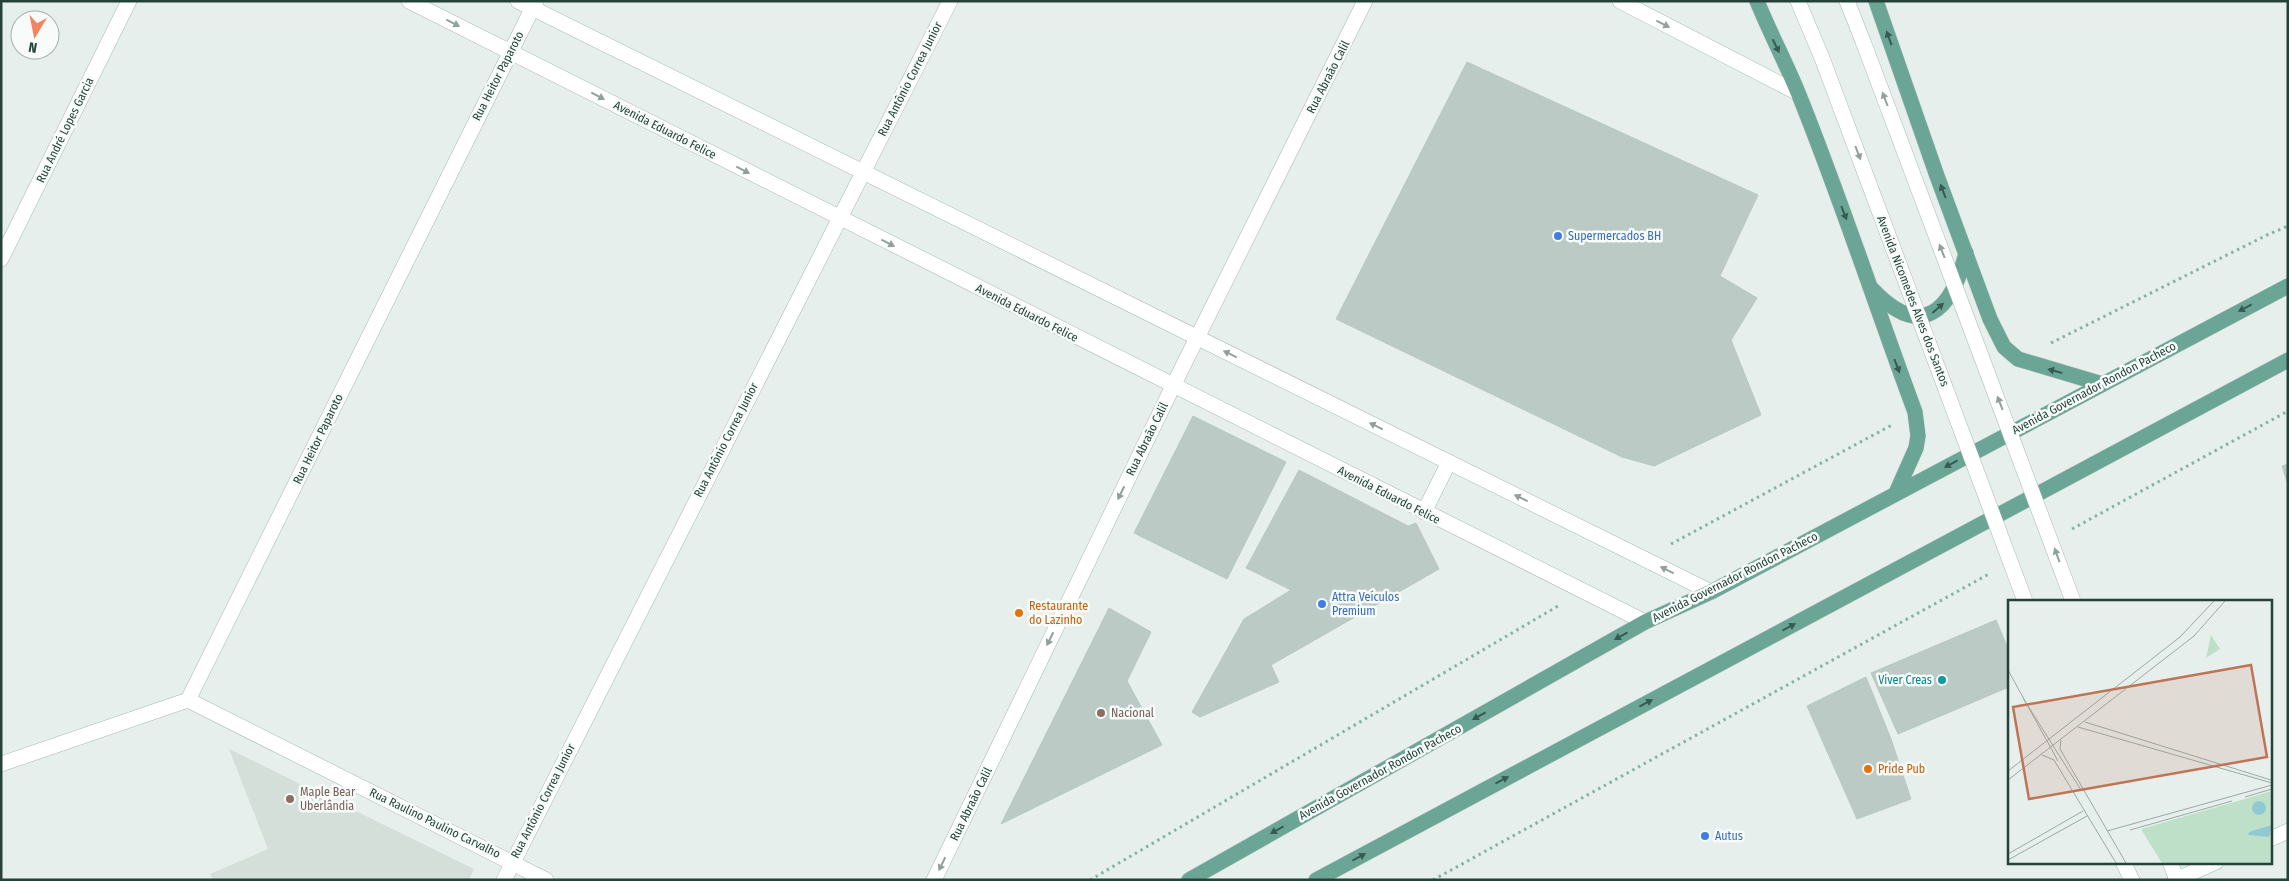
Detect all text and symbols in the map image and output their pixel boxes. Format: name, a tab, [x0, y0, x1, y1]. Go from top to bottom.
north arrow	[10, 10, 60, 60]
one-way arrow	[446, 19, 460, 27]
street label: Rua Antônio Correa Junior	[875, 19, 945, 139]
one-way arrow	[1656, 20, 1670, 28]
street label: Rua Heitor Paparoto	[469, 29, 527, 123]
one-way arrow	[1885, 30, 1892, 45]
text: N	[27, 38, 38, 56]
street label: Rua Abraão Calil	[1304, 38, 1352, 116]
one-way arrow	[1772, 39, 1780, 53]
street label: Rua André Lopes Garcia	[33, 75, 97, 185]
one-way arrow	[1881, 91, 1889, 106]
one-way arrow	[591, 92, 605, 100]
street label: Avenida Eduardo Felice	[611, 98, 719, 162]
one-way arrow	[1854, 146, 1862, 161]
one-way arrow	[736, 166, 750, 174]
one-way arrow	[1939, 183, 1947, 198]
one-way arrow	[1840, 206, 1848, 221]
street label: Avenida Nicomedes Alves dos Santos	[1874, 214, 1952, 388]
place label: Supermercados BH	[1568, 229, 1661, 243]
marker: Supermercados BH	[1552, 230, 1564, 242]
one-way arrow	[881, 239, 895, 247]
one-way arrow	[1938, 243, 1946, 258]
street label: Avenida Eduardo Felice	[973, 281, 1081, 345]
one-way arrow	[1932, 303, 1945, 314]
one-way arrow	[2237, 304, 2252, 312]
street label: Avenida Governador Rondon Pacheco	[2010, 339, 2178, 437]
one-way arrow	[1223, 349, 1237, 357]
one-way arrow	[1894, 359, 1902, 373]
one-way arrow	[2048, 366, 2063, 374]
street label: Rua Antônio Correa Junior	[691, 380, 761, 500]
street label: Rua Heitor Paparoto	[290, 392, 346, 486]
one-way arrow	[1995, 396, 2003, 410]
street label: Rua Abraão Calil	[1123, 400, 1171, 478]
one-way arrow	[1368, 422, 1383, 430]
one-way arrow	[1944, 460, 1958, 468]
street label: Avenida Eduardo Felice	[1335, 463, 1443, 527]
one-way arrow	[1117, 486, 1125, 500]
one-way arrow	[1514, 494, 1528, 502]
street label: Avenida Governador Rondon Pacheco	[1650, 529, 1820, 625]
one-way arrow	[2053, 547, 2061, 562]
one-way arrow	[1660, 566, 1674, 574]
place label: Attra Veículos Premium	[1332, 590, 1399, 618]
marker: Attra Veículos Premium	[1316, 598, 1328, 610]
place label: Restaurante do Lazinho	[1029, 599, 1088, 627]
inset map	[2008, 600, 2272, 864]
marker: Restaurante do Lazinho	[1013, 607, 1025, 619]
one-way arrow	[1782, 623, 1796, 631]
one-way arrow	[1046, 632, 1054, 646]
one-way arrow	[1613, 632, 1628, 640]
place label: Viver Creas	[1878, 673, 1932, 687]
marker: Viver Creas	[1936, 674, 1948, 686]
one-way arrow	[1639, 699, 1652, 708]
place label: Nacional	[1111, 706, 1154, 720]
marker: Nacional	[1095, 707, 1107, 719]
one-way arrow	[1472, 712, 1486, 720]
street label: Avenida Governador Rondon Pacheco	[1296, 721, 1464, 823]
street label: Rua Antônio Correa Junior	[508, 741, 578, 861]
place label: Pride Pub	[1878, 762, 1925, 776]
marker: Pride Pub	[1862, 763, 1874, 775]
street label: Rua Abraão Calil	[947, 765, 995, 843]
one-way arrow	[1495, 776, 1510, 784]
place label: Maple Bear Uberlândia	[300, 785, 356, 813]
street label: Rua Raulino Paulino Carvalho	[367, 785, 503, 861]
marker: Maple Bear Uberlândia	[284, 793, 296, 805]
one-way arrow	[1270, 826, 1283, 835]
place label: Autus	[1715, 829, 1743, 843]
marker: Autus	[1699, 830, 1711, 842]
one-way arrow	[1352, 853, 1366, 861]
one-way arrow	[937, 857, 945, 871]

